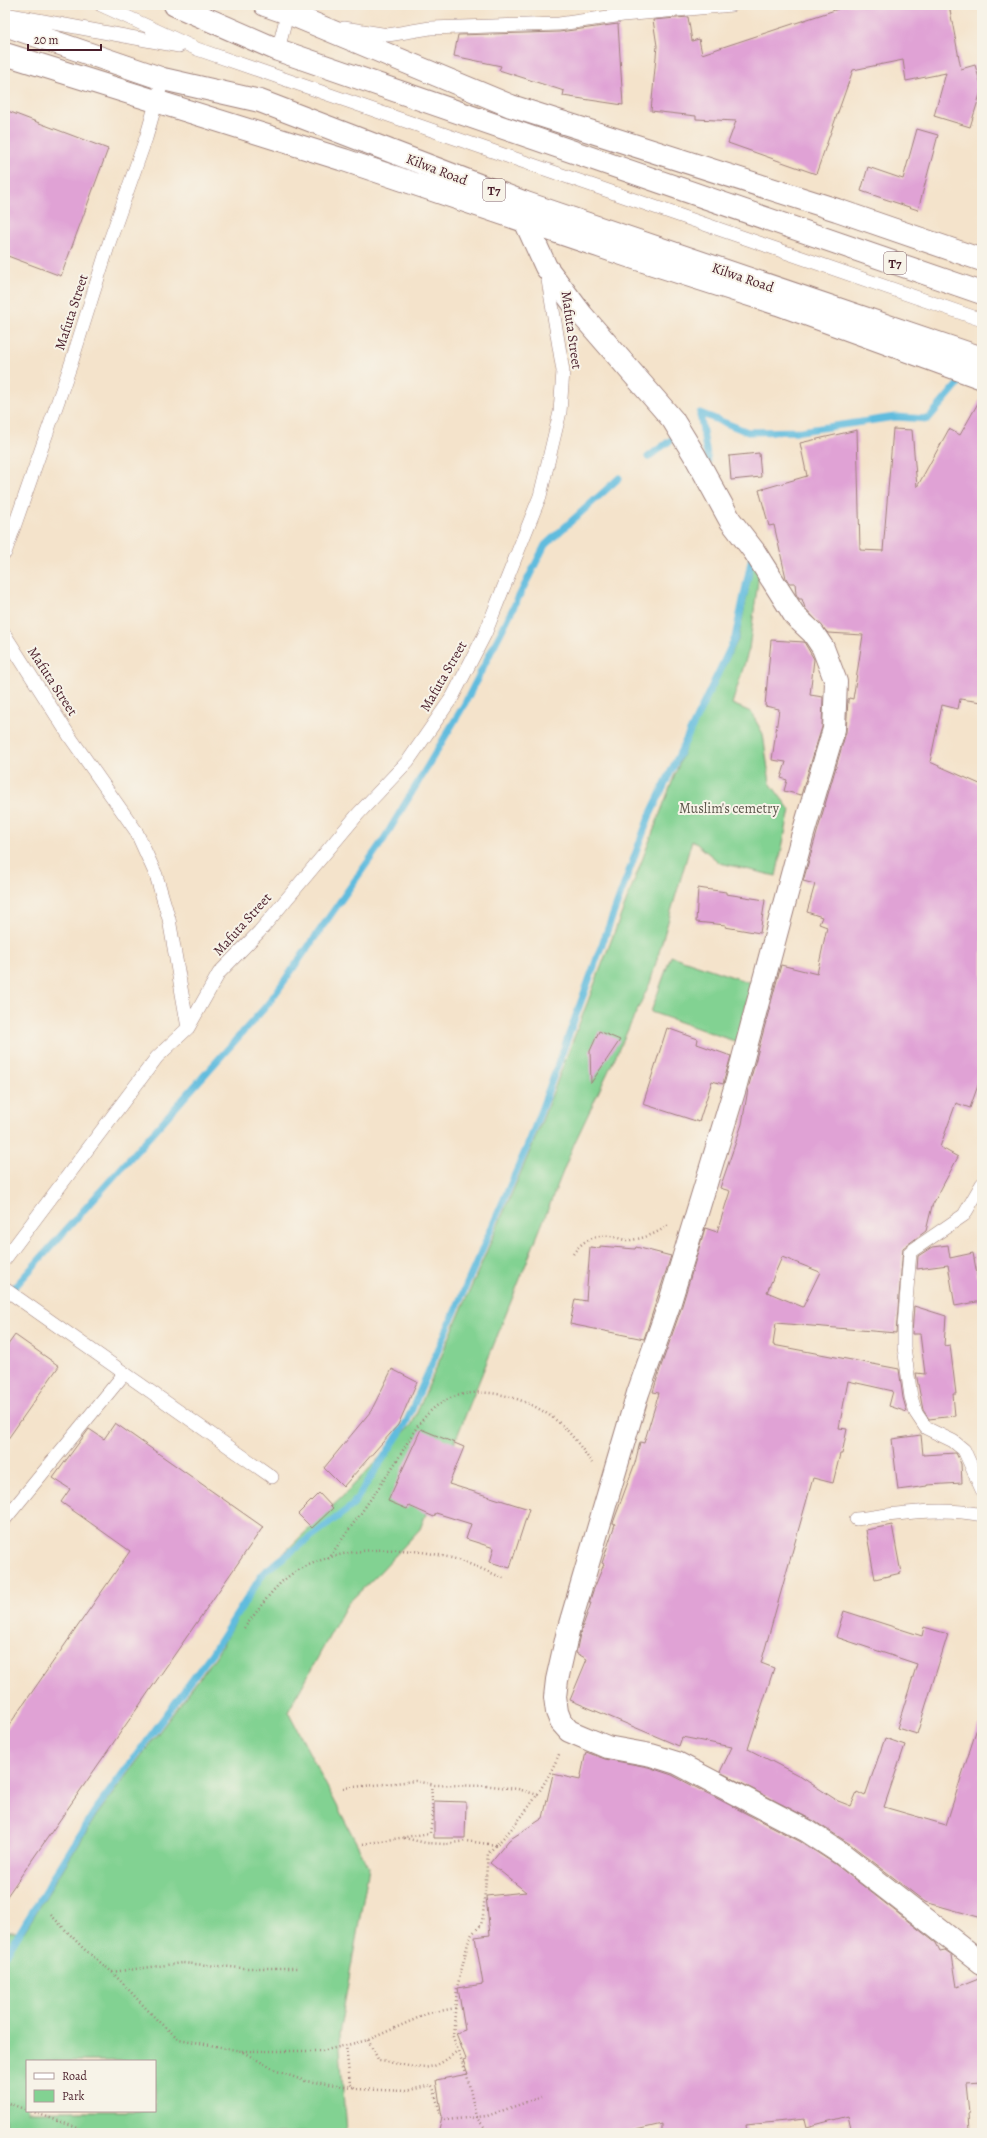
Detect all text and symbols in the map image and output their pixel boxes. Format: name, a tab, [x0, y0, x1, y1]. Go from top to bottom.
scale bar	[28, 26, 101, 52]
text: 20 m	[34, 32, 58, 48]
street label: Kilwa Road	[403, 149, 471, 190]
road number: T7	[483, 179, 505, 201]
road number: T7	[884, 252, 906, 274]
street label: Kilwa Road	[709, 258, 777, 297]
street label: Mafuta Street	[50, 271, 93, 353]
street label: Mafuta Street	[557, 290, 586, 371]
street label: Mafuta Street	[416, 637, 472, 715]
street label: Mafuta Street	[23, 643, 82, 720]
park label: Muslim's cemetry	[679, 799, 780, 818]
street label: Mafuta Street	[209, 888, 276, 960]
legend	[26, 2060, 156, 2112]
text: Road	[62, 2068, 88, 2084]
text: Park	[62, 2088, 85, 2104]

